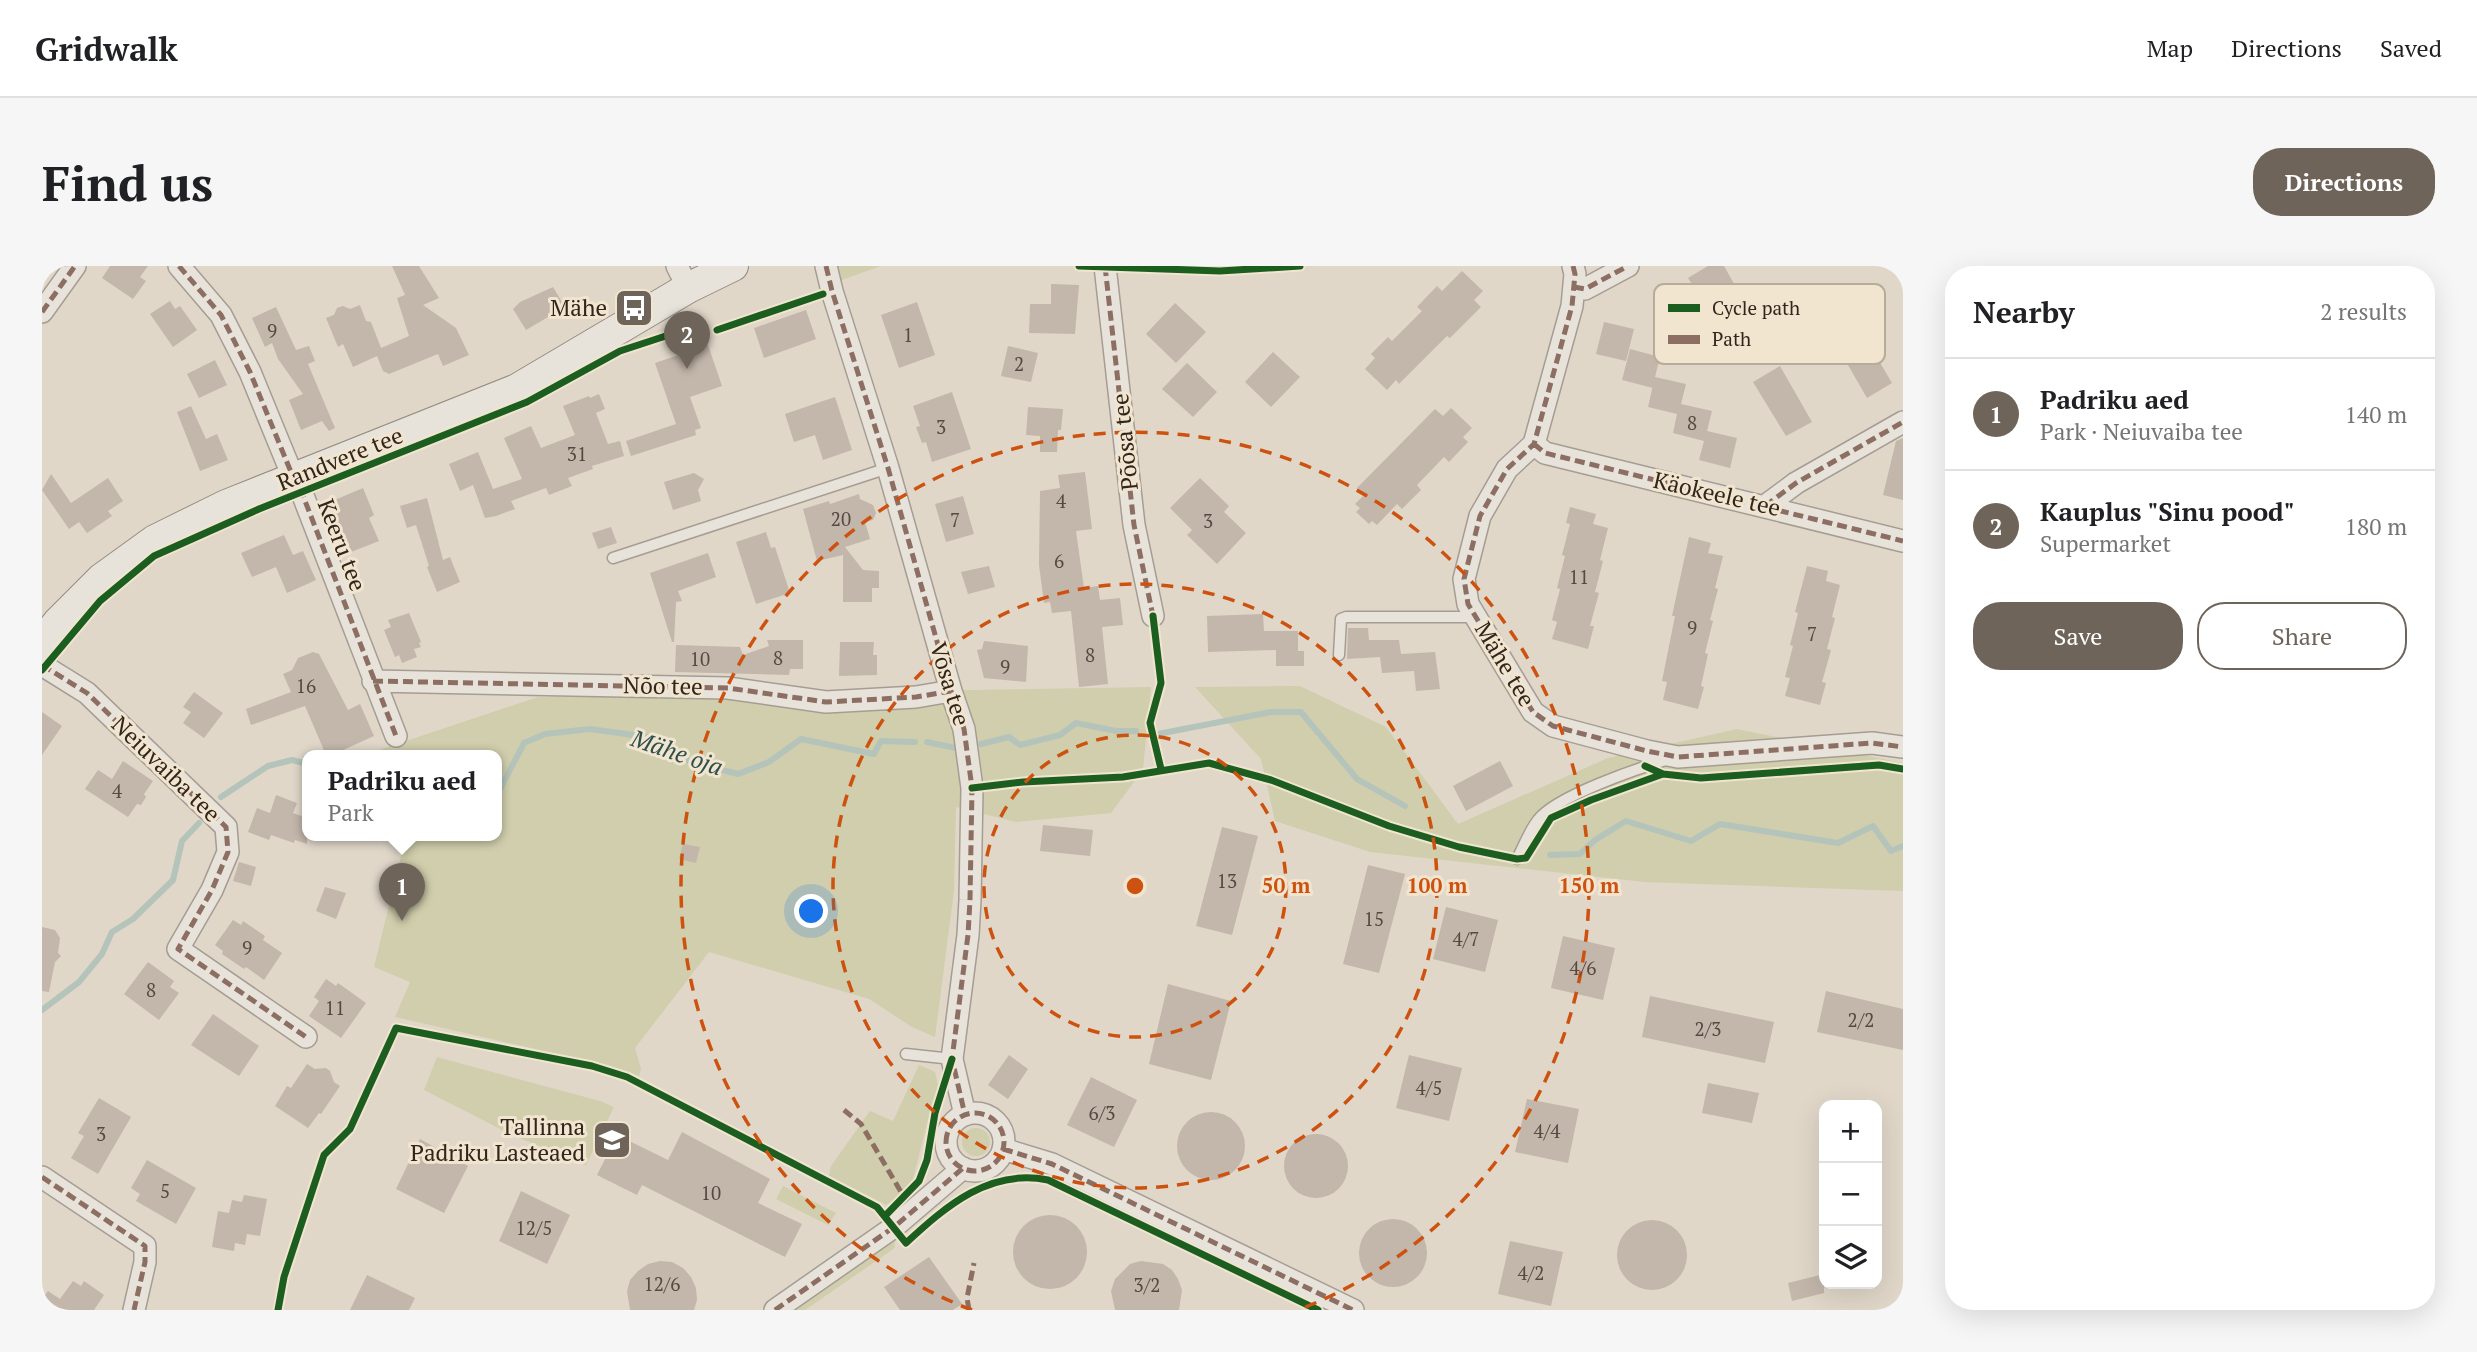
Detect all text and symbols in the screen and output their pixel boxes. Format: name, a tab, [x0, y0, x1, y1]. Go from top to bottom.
text: Gridwalk	[35, 27, 178, 70]
text: Map	[2147, 32, 2193, 64]
text: Directions	[2231, 32, 2342, 64]
text: Saved	[2380, 32, 2442, 64]
button: Directions	[2253, 148, 2435, 216]
text: Find us	[42, 150, 213, 215]
legend	[1654, 284, 1885, 364]
bus stop icon: Mähe	[613, 287, 655, 329]
place label: Mähe	[550, 292, 607, 323]
text: Nearby	[1973, 292, 2075, 332]
text: Cycle path	[1712, 295, 1800, 320]
text: 2 results	[2320, 296, 2407, 327]
pin: 2	[664, 311, 710, 369]
house number: 9	[267, 318, 277, 343]
house number: 1	[903, 322, 913, 347]
text: Path	[1712, 326, 1751, 351]
house number: 2	[1014, 351, 1024, 376]
text: Padriku aed	[2040, 382, 2189, 416]
street label: Põõsa tee	[1104, 392, 1145, 492]
text: 1	[1990, 399, 2003, 430]
text: 140 m	[2345, 399, 2407, 430]
house number: 8	[1687, 410, 1697, 435]
house number: 3	[936, 414, 946, 439]
text: Park · Neiuvaiba tee	[2040, 416, 2243, 447]
street label: Randvere tee	[272, 419, 407, 498]
house number: 31	[567, 441, 587, 466]
street label: Käokeele tee	[1650, 464, 1784, 523]
house number: 4	[1056, 488, 1067, 513]
street label: Keeru tee	[311, 494, 374, 595]
text: Kauplus "Sinu pood"	[2040, 494, 2295, 528]
house number: 20	[831, 506, 851, 531]
house number: 7	[950, 507, 960, 532]
house number: 3	[1203, 508, 1213, 533]
text: 2	[1990, 511, 2003, 542]
text: 180 m	[2345, 511, 2407, 542]
text: Supermarket	[2040, 528, 2171, 559]
house number: 6	[1054, 548, 1064, 573]
house number: 11	[1569, 564, 1589, 589]
button: Save	[1973, 602, 2183, 670]
button: Share	[2197, 602, 2407, 670]
house number: 9	[1687, 615, 1697, 640]
street label: Mähe tee	[1468, 616, 1543, 712]
house number: 7	[1807, 621, 1817, 646]
street label: Võsa tee	[923, 638, 978, 729]
house number: 8	[1085, 642, 1095, 667]
house number: 8	[773, 645, 783, 670]
house number: 10	[690, 646, 710, 671]
house number: 9	[1000, 654, 1010, 679]
street label: Nõo tee	[623, 669, 703, 702]
house number: 16	[296, 673, 316, 698]
street label: Neiuvaiba tee	[105, 709, 228, 828]
water label: Mähe oja	[626, 721, 727, 783]
popup	[302, 750, 502, 841]
text: Padriku aed	[328, 763, 476, 797]
house number: 4	[112, 778, 123, 803]
text: Park	[328, 797, 374, 828]
pin: 1	[379, 863, 425, 921]
house number: 13	[1217, 868, 1237, 893]
text: 50 m	[1262, 871, 1311, 899]
text: 100 m	[1407, 871, 1468, 899]
text: 150 m	[1559, 871, 1620, 899]
centre of rings	[1123, 874, 1147, 898]
your location	[794, 894, 828, 928]
house number: 15	[1364, 906, 1384, 931]
house number: 4/7	[1453, 926, 1479, 951]
house number: 9	[242, 935, 252, 960]
house number: 4/6	[1570, 955, 1596, 980]
house number: 8	[146, 977, 156, 1002]
house number: 11	[325, 995, 345, 1020]
house number: 2/2	[1848, 1007, 1874, 1032]
house number: 2/3	[1695, 1016, 1721, 1041]
house number: 4/5	[1416, 1075, 1442, 1100]
house number: 6/3	[1089, 1100, 1115, 1125]
map controls	[1819, 1100, 1882, 1289]
button: +	[1819, 1100, 1882, 1163]
place label: Tallinna Padriku Lasteaed	[410, 1111, 585, 1168]
house number: 4/4	[1534, 1118, 1561, 1143]
school or university icon: Tallinna Padriku Lasteaed	[591, 1119, 633, 1161]
house number: 3	[96, 1121, 106, 1146]
button: −	[1819, 1163, 1882, 1226]
house number: 5	[160, 1178, 170, 1203]
house number: 10	[701, 1180, 721, 1205]
house number: 12/5	[516, 1215, 552, 1240]
button: layers	[1819, 1226, 1882, 1289]
house number: 4/2	[1518, 1260, 1544, 1285]
house number: 12/6	[644, 1271, 680, 1296]
house number: 3/2	[1134, 1272, 1160, 1297]

